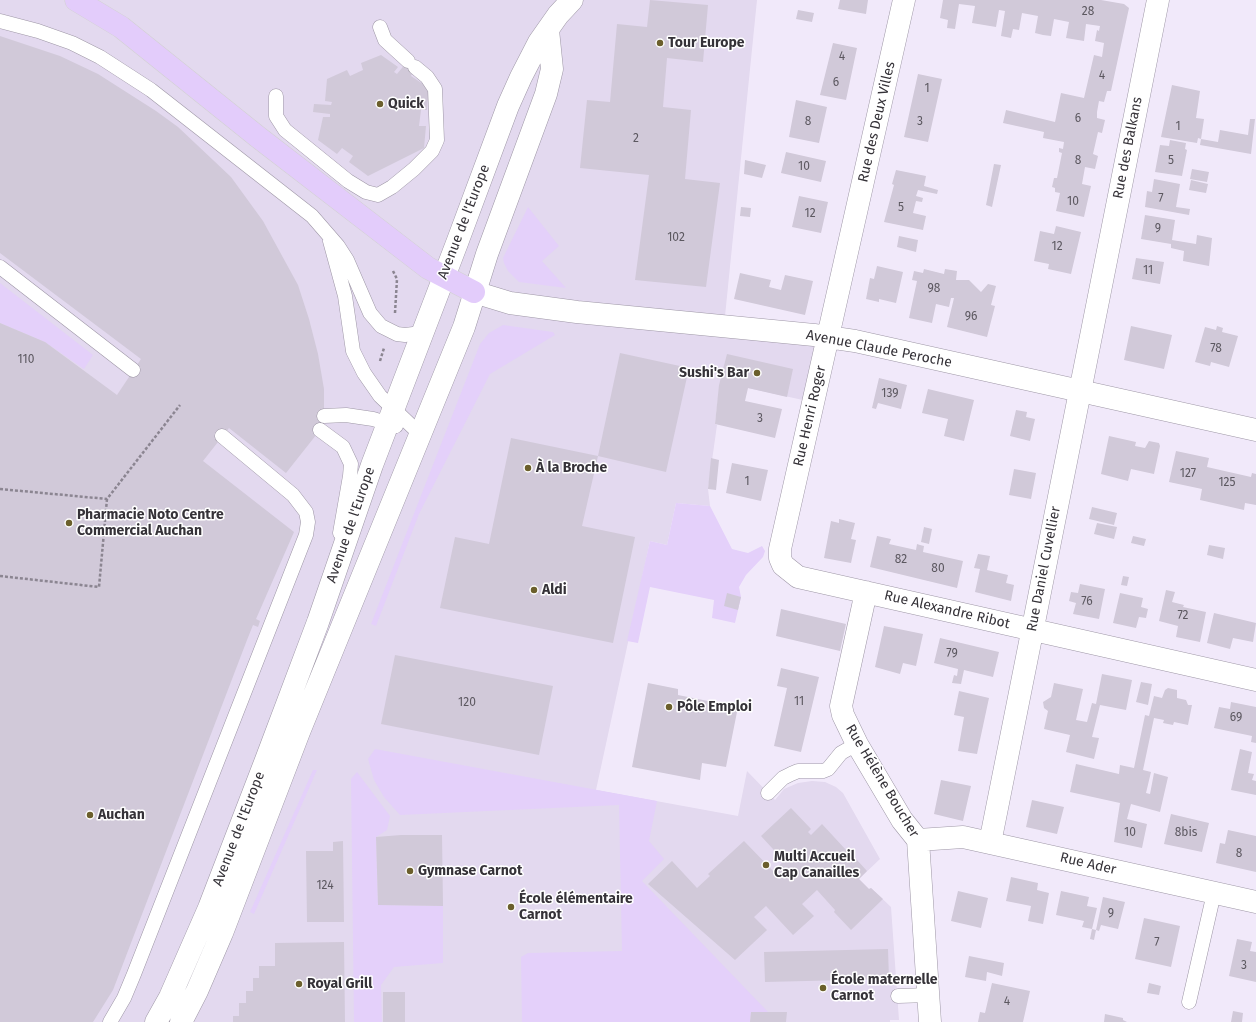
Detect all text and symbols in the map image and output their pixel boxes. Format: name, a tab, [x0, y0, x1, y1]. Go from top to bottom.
house number: 28	[1082, 5, 1094, 19]
place label: Tour Europe	[668, 35, 745, 51]
marker: Tour Europe	[655, 38, 665, 48]
house number: 4	[839, 50, 845, 64]
street label: Rue des Deux Villes	[855, 60, 899, 184]
house number: 4	[1099, 69, 1105, 83]
house number: 6	[833, 76, 839, 90]
house number: 1	[924, 82, 930, 96]
place label: Quick	[388, 96, 424, 112]
street label: Rue des Balkans	[1110, 96, 1146, 200]
marker: Quick	[375, 99, 385, 109]
house number: 6	[1075, 112, 1081, 126]
house number: 8	[805, 115, 811, 129]
house number: 3	[917, 115, 923, 129]
house number: 1	[1175, 120, 1181, 134]
house number: 2	[633, 132, 639, 146]
house number: 8	[1075, 154, 1081, 168]
house number: 5	[1168, 154, 1174, 168]
house number: 10	[798, 160, 810, 174]
street label: Avenue de l'Europe	[434, 162, 494, 282]
house number: 7	[1158, 192, 1164, 206]
house number: 10	[1067, 195, 1079, 209]
house number: 5	[898, 201, 904, 215]
house number: 12	[804, 207, 816, 221]
house number: 9	[1155, 222, 1161, 236]
house number: 102	[667, 231, 685, 245]
house number: 12	[1051, 240, 1063, 254]
house number: 11	[1143, 264, 1153, 278]
house number: 98	[928, 282, 940, 296]
house number: 96	[965, 310, 977, 324]
street label: Avenue Claude Peroche	[805, 327, 953, 371]
house number: 78	[1210, 342, 1222, 356]
house number: 110	[18, 353, 34, 367]
street label: Rue Henri Roger	[790, 364, 830, 468]
place label: Sushi's Bar	[679, 365, 749, 381]
marker: Sushi's Bar	[752, 368, 762, 378]
house number: 139	[881, 387, 899, 401]
house number: 3	[757, 412, 763, 426]
place label: À la Broche	[536, 460, 607, 476]
marker: À la Broche	[523, 463, 533, 473]
street label: Avenue de l'Europe	[323, 465, 379, 585]
house number: 127	[1180, 467, 1196, 481]
house number: 1	[744, 475, 750, 489]
house number: 125	[1218, 476, 1236, 490]
street label: Rue Daniel Cuvellier	[1024, 505, 1064, 633]
place label: Pharmacie Noto Centre Commercial Auchan	[77, 507, 224, 540]
marker: Pharmacie Noto Centre Commercial Auchan	[64, 518, 74, 528]
house number: 82	[895, 553, 907, 567]
house number: 80	[931, 562, 945, 576]
place label: Aldi	[542, 582, 567, 598]
marker: Aldi	[529, 585, 539, 595]
street label: Rue Alexandre Ribot	[882, 587, 1012, 633]
house number: 76	[1081, 595, 1093, 609]
house number: 72	[1177, 609, 1189, 623]
house number: 79	[946, 647, 958, 661]
house number: 11	[794, 695, 804, 709]
house number: 120	[458, 696, 476, 710]
place label: Pôle Emploi	[677, 699, 752, 715]
marker: Pôle Emploi	[664, 702, 674, 712]
house number: 69	[1230, 711, 1242, 725]
street label: Rue Hélène Boucher	[842, 721, 922, 841]
street label: Avenue de l'Europe	[209, 769, 269, 889]
place label: Auchan	[98, 807, 145, 823]
marker: Auchan	[85, 810, 95, 820]
house number: 10	[1124, 826, 1136, 840]
house number: 8bis	[1175, 826, 1197, 840]
house number: 8	[1236, 847, 1242, 861]
place label: Multi Accueil Cap Canailles	[774, 849, 859, 882]
street label: Rue Ader	[1058, 849, 1118, 879]
marker: Multi Accueil Cap Canailles	[761, 860, 771, 870]
place label: Gymnase Carnot	[418, 863, 522, 879]
marker: Gymnase Carnot	[405, 866, 415, 876]
house number: 124	[316, 879, 334, 893]
place label: École élémentaire Carnot	[519, 891, 633, 924]
marker: École élémentaire Carnot	[506, 902, 516, 912]
house number: 9	[1108, 907, 1114, 921]
house number: 7	[1154, 936, 1160, 950]
house number: 3	[1241, 959, 1247, 973]
place label: École maternelle Carnot	[831, 972, 938, 1004]
place label: Royal Grill	[307, 976, 372, 992]
marker: Royal Grill	[294, 979, 304, 989]
marker: École maternelle Carnot	[818, 983, 828, 993]
house number: 4	[1004, 995, 1010, 1009]

